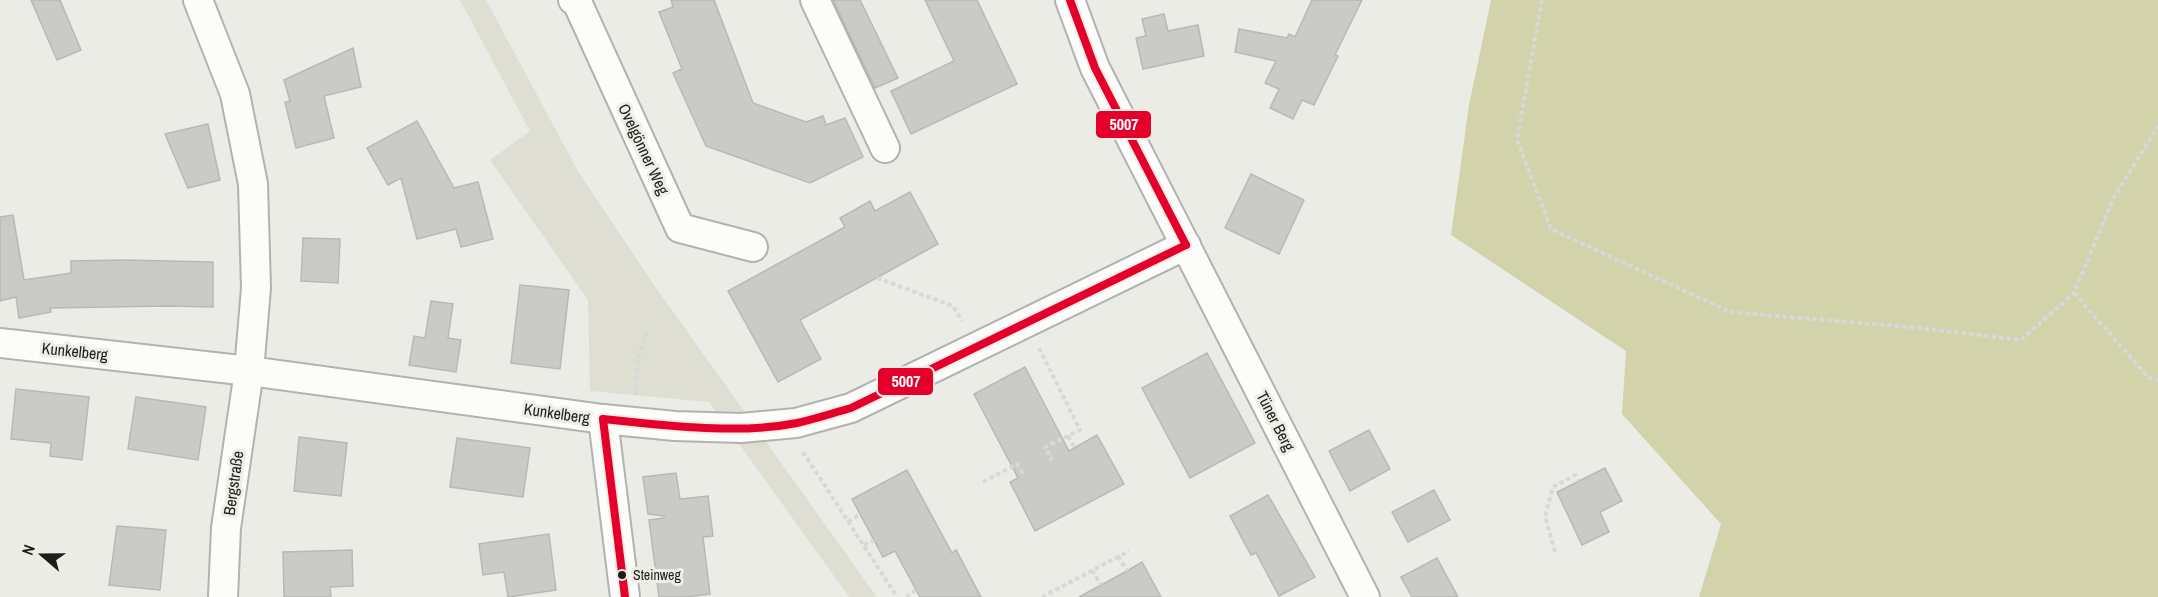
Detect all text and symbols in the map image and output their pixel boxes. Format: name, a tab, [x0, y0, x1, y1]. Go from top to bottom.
street label: Ovelgönner Weg	[613, 100, 675, 199]
line badge: 5007	[1095, 110, 1152, 139]
text: 5007	[1109, 113, 1139, 135]
street label: Kunkelberg	[41, 337, 110, 365]
line badge: 5007	[877, 367, 934, 396]
text: 5007	[891, 370, 921, 392]
street label: Tüner Berg	[1252, 387, 1301, 455]
street label: Kunkelberg	[523, 397, 592, 429]
street label: Bergstraße	[218, 449, 248, 517]
north arrow	[12, 525, 72, 585]
text: N	[16, 542, 40, 558]
place label: Steinweg	[633, 566, 681, 584]
marker: Steinweg	[616, 569, 628, 581]

